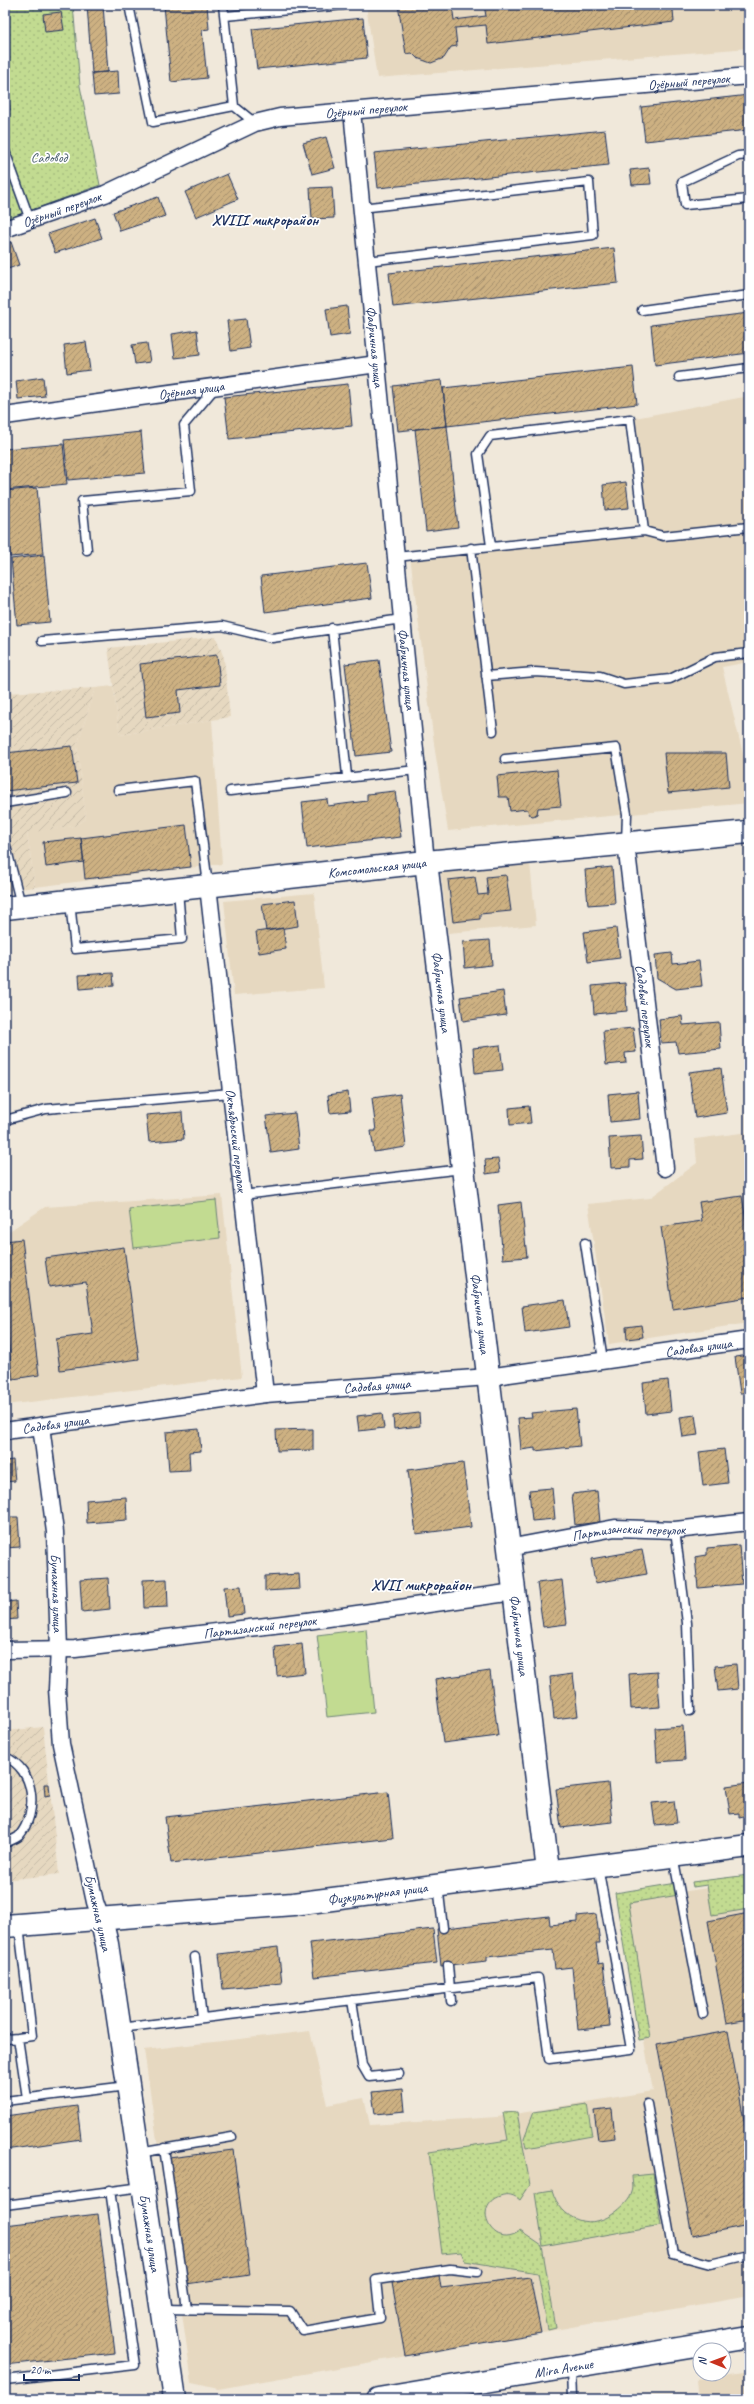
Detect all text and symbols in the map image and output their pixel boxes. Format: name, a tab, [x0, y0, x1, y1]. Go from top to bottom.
street label: Озёрный переулок	[647, 69, 732, 93]
street label: Озёрный переулок	[325, 97, 409, 122]
park label: Садовод	[31, 149, 69, 166]
street label: Озёрный переулок	[20, 187, 105, 231]
district label: XVIII микрорайон	[212, 210, 319, 230]
street label: Фабричная улица	[363, 306, 388, 389]
street label: Озёрная улица	[157, 377, 226, 403]
street label: Фабричная улица	[395, 628, 420, 711]
street label: Комсомольская улица	[327, 853, 428, 881]
street label: Фабричная улица	[428, 951, 455, 1034]
street label: Садовый переулок	[632, 964, 659, 1050]
street label: Октябрьский переулок	[222, 1088, 251, 1195]
street label: Фабричная улица	[467, 1272, 494, 1356]
street label: Садовая улица	[664, 1334, 734, 1360]
street label: Садовая улица	[343, 1374, 412, 1396]
street label: Садовая улица	[21, 1411, 91, 1437]
street label: Партизанский переулок	[571, 1519, 688, 1544]
street label: Бумажная улица	[47, 1554, 67, 1633]
district label: XVII микрорайон	[371, 1575, 472, 1595]
street label: Фабричная улица	[506, 1594, 533, 1678]
street label: Партизанский переулок	[202, 1611, 319, 1642]
street label: Бумажная улица	[81, 1873, 115, 1954]
street label: Физкультурная улица	[327, 1878, 430, 1908]
street label: Бумажная улица	[136, 2193, 165, 2274]
north arrow	[692, 2342, 732, 2382]
street label: Mira Avenue	[533, 2355, 595, 2381]
scale bar	[24, 2356, 79, 2382]
text: N	[695, 2356, 709, 2365]
text: 20 m	[30, 2362, 52, 2378]

